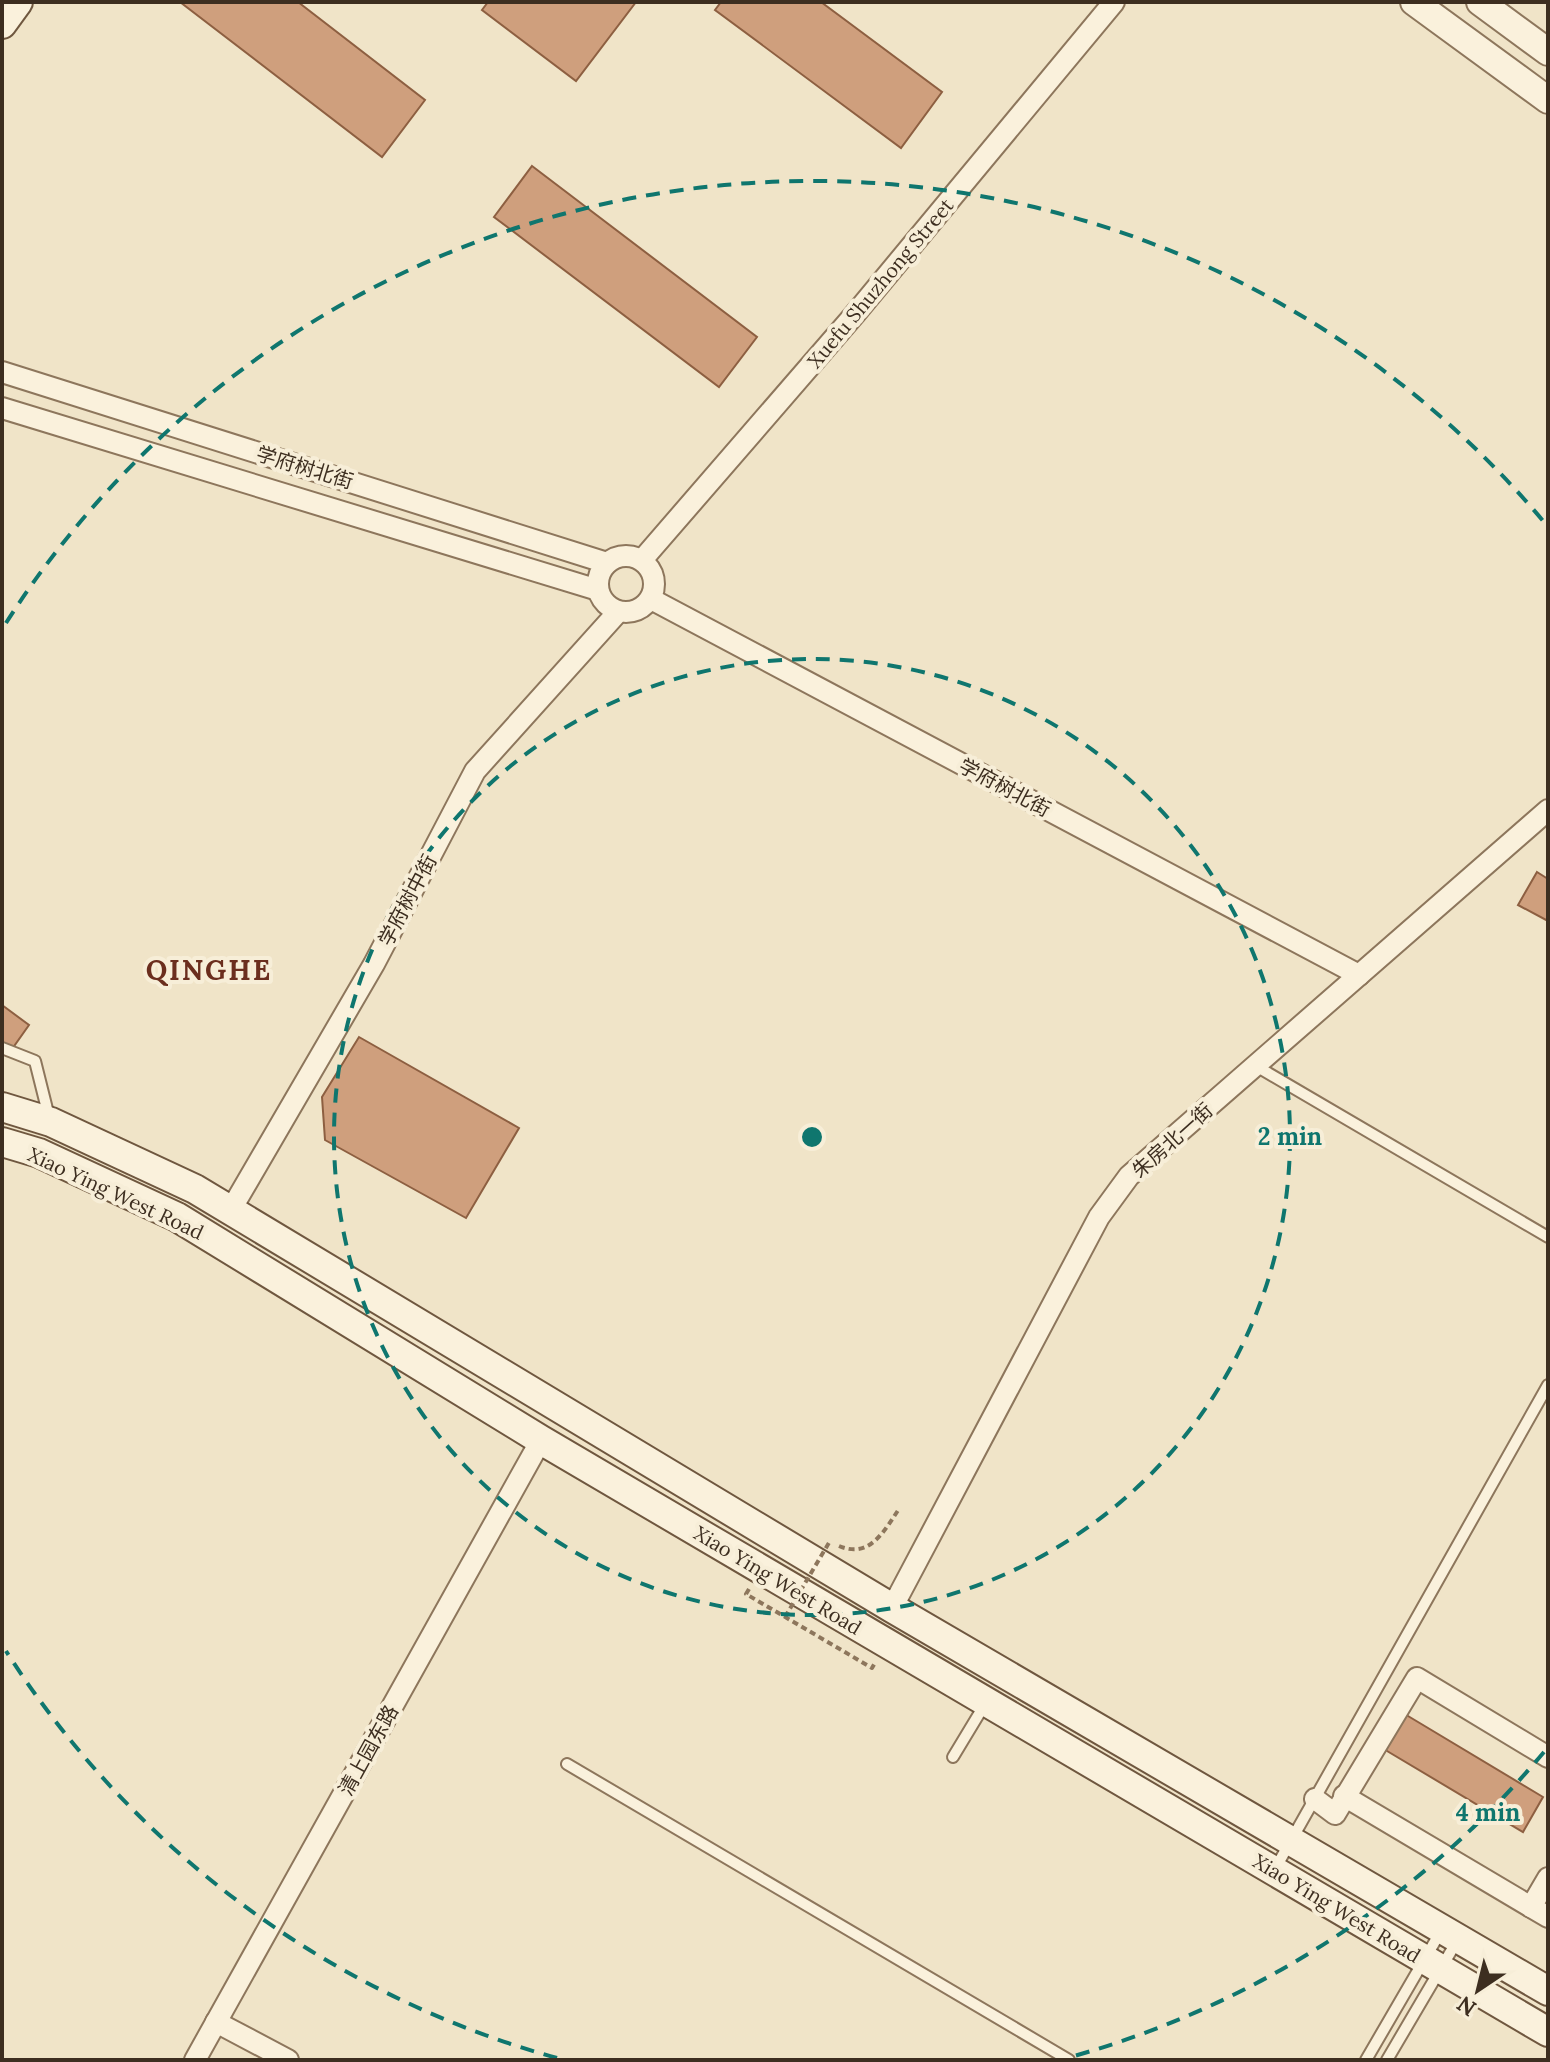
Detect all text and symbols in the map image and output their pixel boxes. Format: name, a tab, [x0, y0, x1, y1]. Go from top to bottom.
street label: Xuefu Shuzhong Street	[802, 193, 959, 373]
street label: 学府树北街	[254, 440, 356, 494]
street label: 学府树北街	[955, 752, 1055, 822]
street label: 学府树中街	[372, 850, 442, 950]
district label: QINGHE	[146, 952, 272, 988]
street label: 朱房北一街	[1126, 1097, 1218, 1183]
text: 2 min	[1258, 1121, 1322, 1152]
centre of rings	[798, 1123, 826, 1151]
street label: Xiao Ying West Road	[24, 1141, 208, 1245]
street label: Xiao Ying West Road	[690, 1520, 866, 1640]
street label: 清上园东路	[333, 1700, 403, 1800]
text: 4 min	[1456, 1797, 1520, 1828]
street label: Xiao Ying West Road	[1249, 1848, 1425, 1968]
north arrow	[1438, 1950, 1518, 2030]
text: N	[1452, 1990, 1482, 2023]

